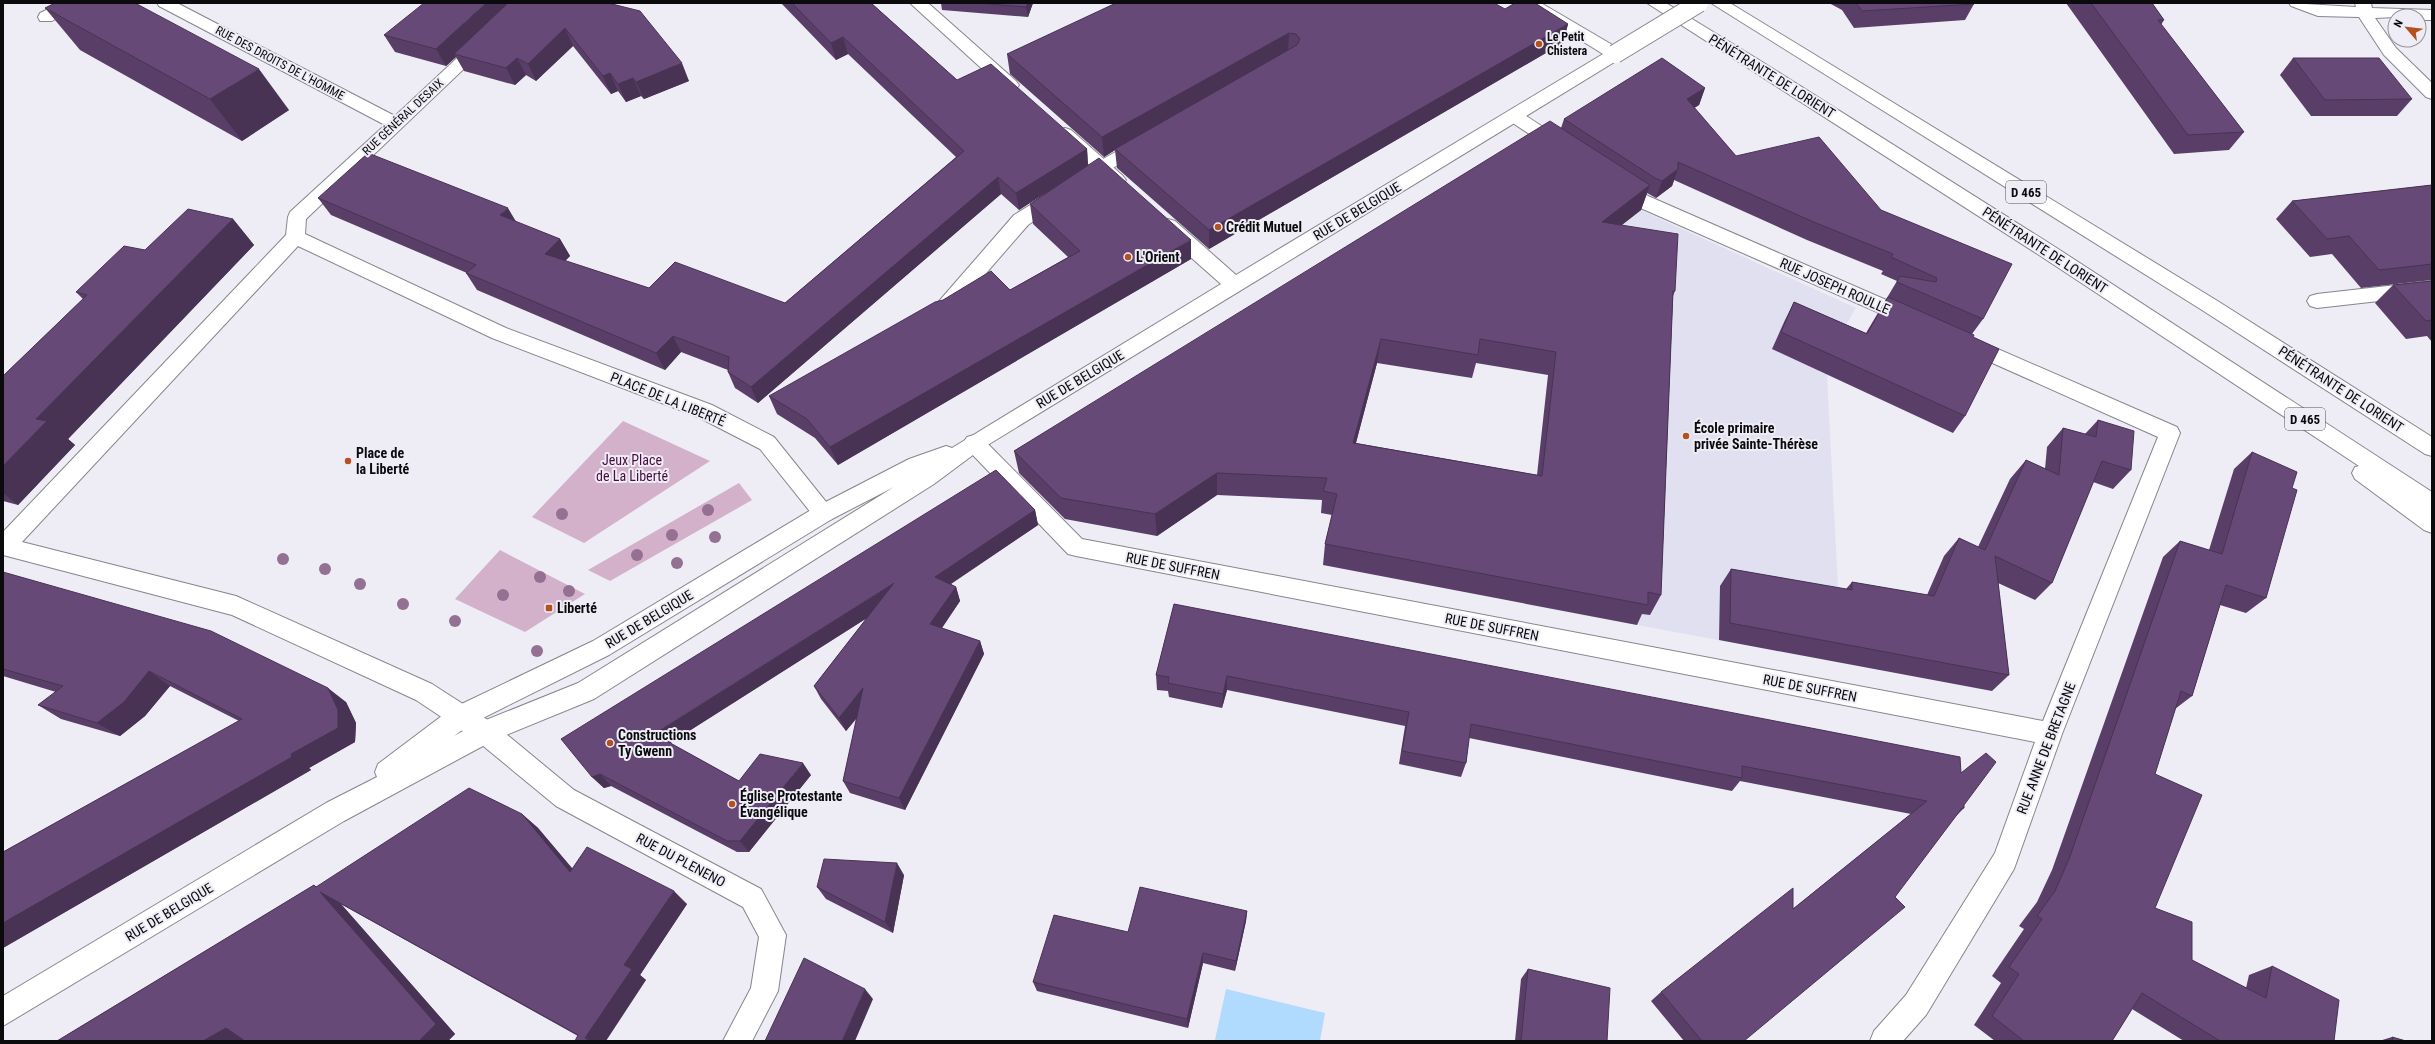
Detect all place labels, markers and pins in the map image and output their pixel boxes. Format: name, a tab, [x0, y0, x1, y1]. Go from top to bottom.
place label: Le Petit Chistera	[1547, 30, 1587, 58]
marker: Le Petit Chistera	[1534, 39, 1544, 49]
place label: Crédit Mutuel	[1226, 219, 1302, 235]
marker: Crédit Mutuel	[1213, 222, 1223, 232]
place label: L'Orient	[1136, 249, 1179, 265]
marker: L'Orient	[1123, 252, 1133, 262]
place label: École primaire privée Sainte-Thérèse	[1694, 419, 1818, 452]
marker: École primaire privée Sainte-Thérèse	[1681, 431, 1691, 441]
place label: Place de la Liberté	[356, 445, 409, 477]
marker: Place de la Liberté	[343, 456, 353, 466]
place label: Liberté	[557, 600, 597, 616]
marker: Liberté	[544, 603, 554, 613]
place label: Constructions Ty Gwenn	[618, 727, 696, 759]
marker: Constructions Ty Gwenn	[605, 738, 615, 748]
place label: Église Protestante Évangélique	[740, 787, 843, 820]
marker: Église Protestante Évangélique	[727, 799, 737, 809]

